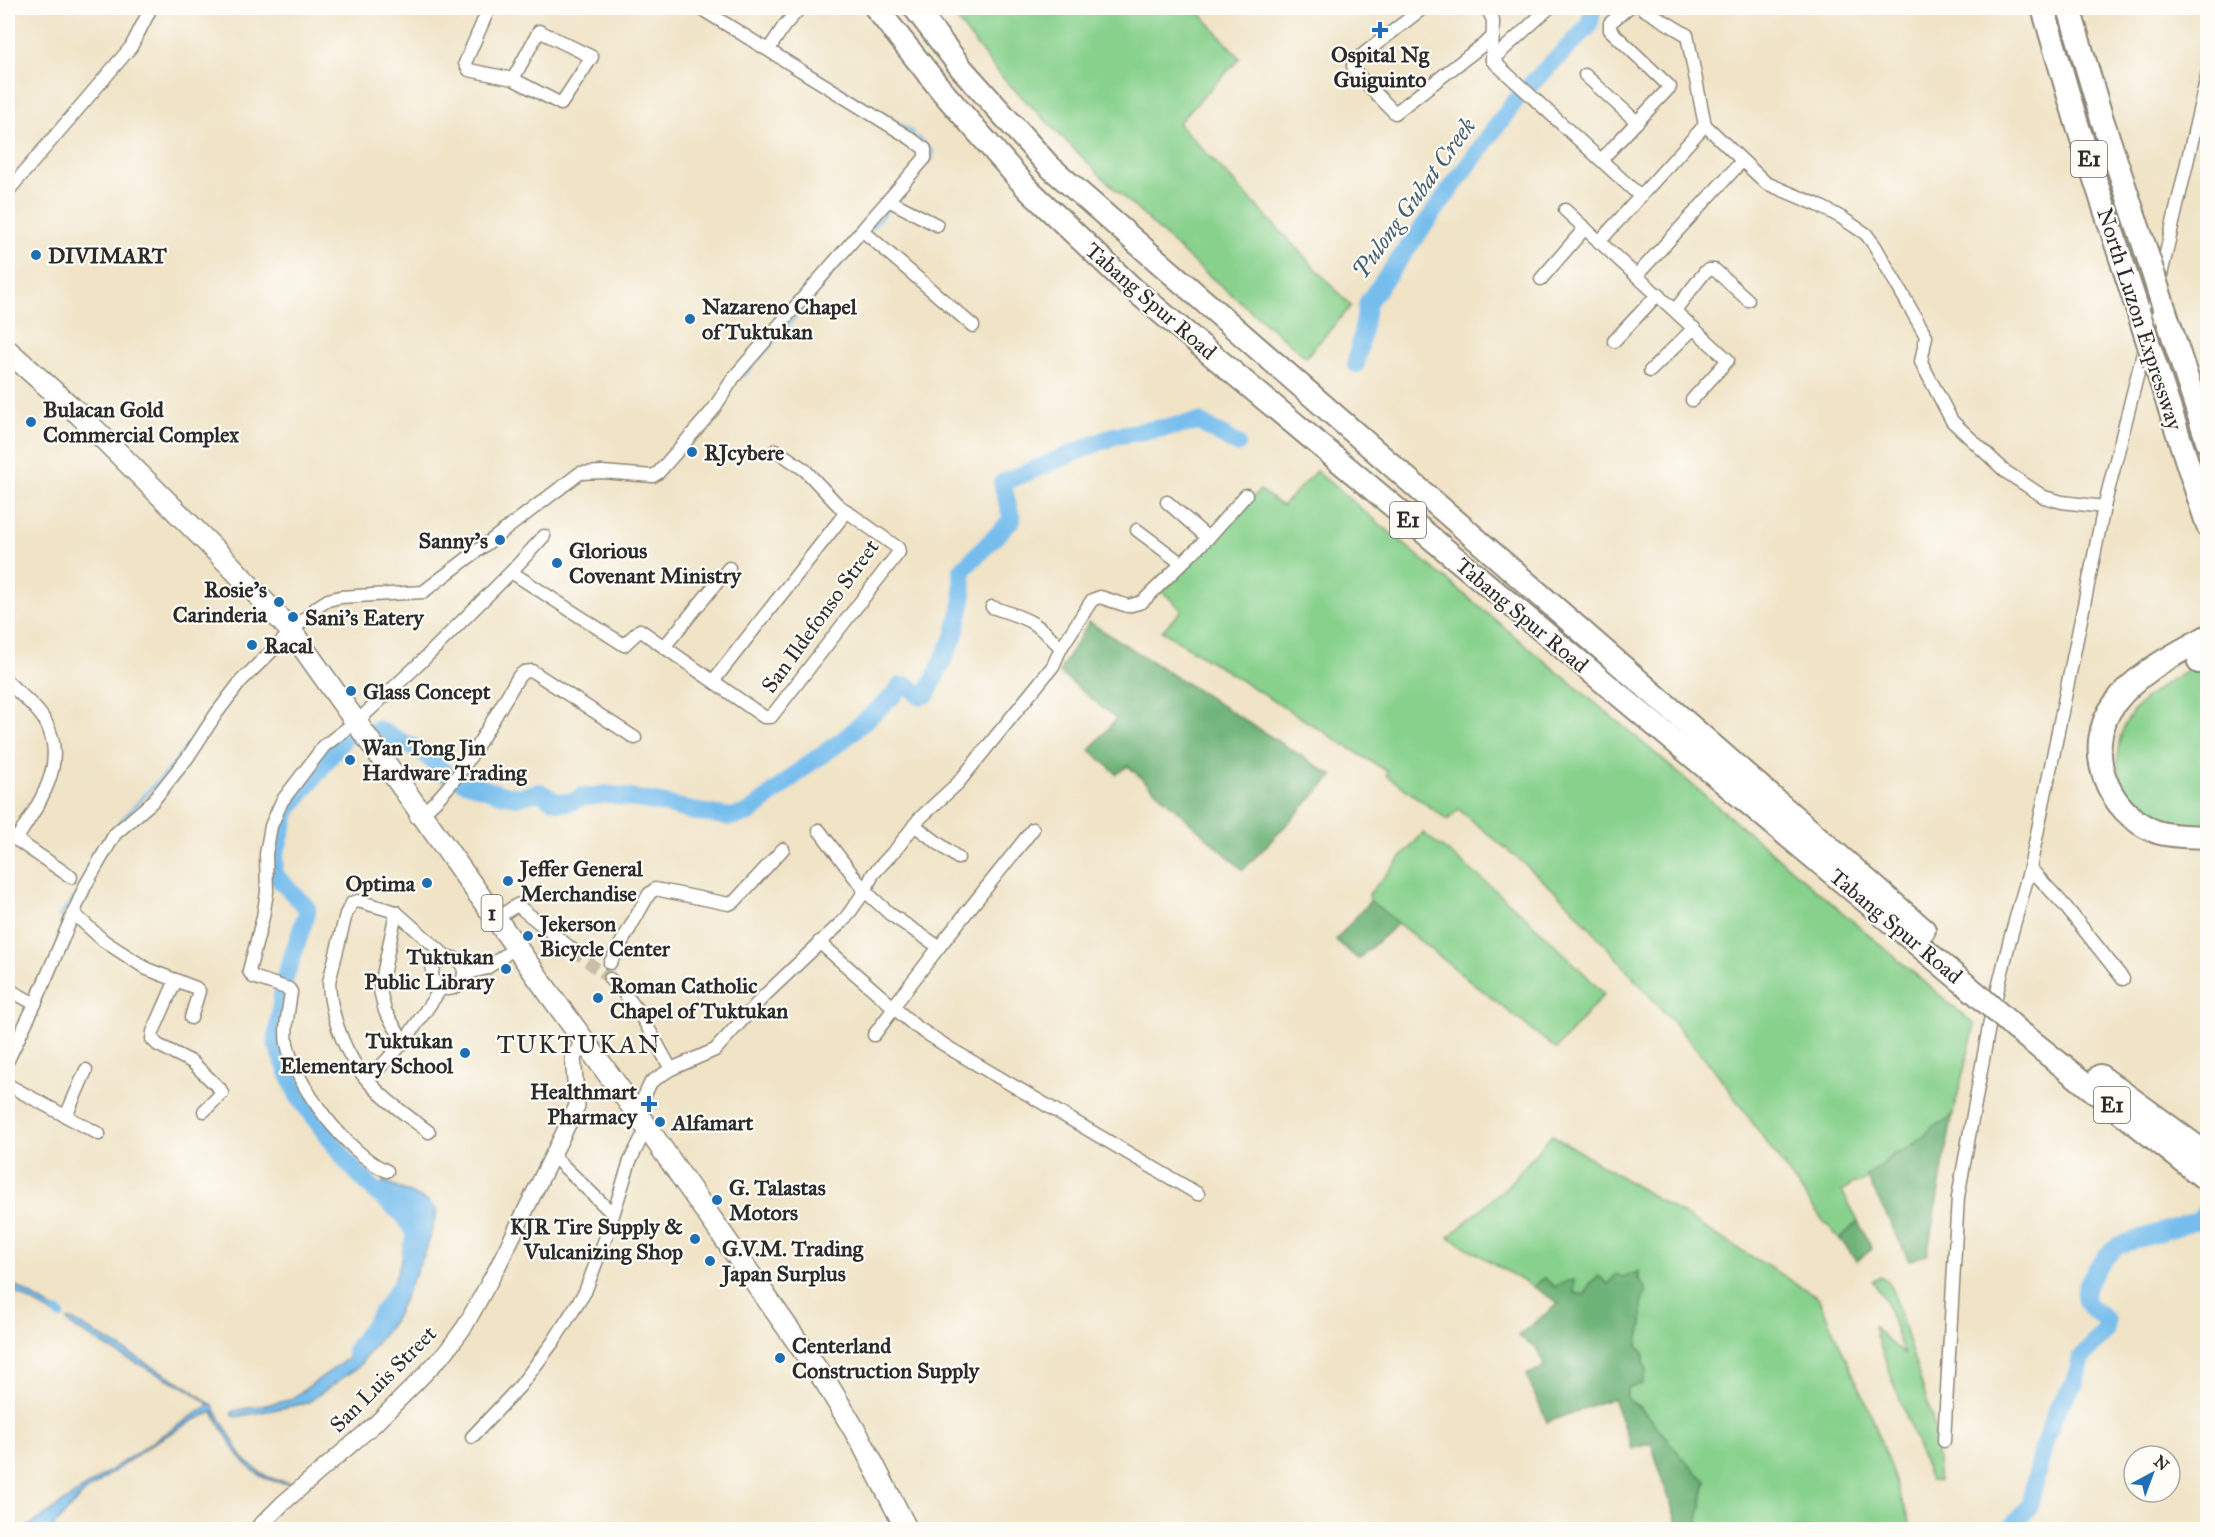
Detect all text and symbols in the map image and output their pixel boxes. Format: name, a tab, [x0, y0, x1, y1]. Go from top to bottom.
marker: Ospital Ng Guiguinto	[1371, 21, 1389, 39]
place label: Ospital Ng Guiguinto	[1331, 41, 1430, 93]
water label: Pulong Gubat Creek	[1346, 112, 1483, 284]
road number: E1	[2071, 141, 2107, 177]
street label: North Luzon Expressway	[2091, 205, 2189, 434]
street label: Tabang Spur Road	[1080, 237, 1222, 365]
place label: DIVIMART	[48, 242, 168, 269]
marker: DIVIMART	[29, 248, 43, 262]
place label: Nazareno Chapel of Tuktukan	[702, 293, 858, 345]
marker: Nazareno Chapel of Tuktukan	[683, 312, 697, 326]
place label: Bulacan Gold Commercial Complex	[43, 396, 239, 448]
marker: Bulacan Gold Commercial Complex	[24, 415, 38, 429]
place label: RJcybere	[704, 439, 784, 467]
marker: RJcybere	[685, 445, 699, 459]
road number: E1	[1390, 502, 1426, 538]
place label: Sanny’s	[419, 527, 488, 554]
marker: Sanny’s	[493, 533, 507, 547]
street label: San Ildefonso Street	[755, 534, 885, 698]
place label: Glorious Covenant Ministry	[569, 537, 743, 589]
street label: Tabang Spur Road	[1450, 552, 1594, 678]
marker: Glorious Covenant Ministry	[550, 556, 564, 570]
place label: Rosie’s Carinderia	[173, 576, 268, 628]
marker: Rosie’s Carinderia	[272, 595, 286, 609]
place label: Sani’s Eatery	[305, 604, 425, 631]
marker: Sani’s Eatery	[286, 610, 300, 624]
place label: Racal	[264, 632, 314, 659]
marker: Racal	[245, 638, 259, 652]
place label: Glass Concept	[363, 678, 491, 705]
marker: Glass Concept	[344, 684, 358, 698]
place label: Wan Tong Jin Hardware Trading	[362, 734, 527, 786]
marker: Wan Tong Jin Hardware Trading	[343, 753, 357, 767]
place label: Jeffer General Merchandise	[517, 855, 644, 907]
street label: Tabang Spur Road	[1824, 863, 1968, 989]
place label: Optima	[346, 870, 416, 897]
marker: Jeffer General Merchandise	[501, 874, 515, 888]
marker: Optima	[420, 876, 434, 890]
road number: 1	[482, 895, 502, 931]
place label: Jekerson Bicycle Center	[537, 910, 671, 962]
marker: Jekerson Bicycle Center	[521, 929, 535, 943]
place label: Tuktukan Public Library	[364, 943, 496, 995]
marker: Tuktukan Public Library	[499, 962, 513, 976]
place label: Roman Catholic Chapel of Tuktukan	[610, 972, 788, 1024]
marker: Roman Catholic Chapel of Tuktukan	[591, 991, 605, 1005]
place label: Tuktukan Elementary School	[280, 1027, 454, 1079]
district label: TUKTUKAN	[497, 1028, 661, 1060]
marker: Tuktukan Elementary School	[458, 1046, 472, 1060]
place label: Healthmart Pharmacy	[530, 1078, 639, 1130]
road number: E1	[2094, 1087, 2130, 1123]
marker: Healthmart Pharmacy	[642, 1097, 656, 1111]
place label: Alfamart	[670, 1109, 754, 1136]
marker: Alfamart	[653, 1115, 667, 1129]
place label: G. Talastas Motors	[729, 1174, 826, 1226]
marker: G. Talastas Motors	[710, 1193, 724, 1207]
place label: KJR Tire Supply & Vulcanizing Shop	[510, 1213, 683, 1265]
marker: KJR Tire Supply & Vulcanizing Shop	[688, 1232, 702, 1246]
place label: G.V.M. Trading Japan Surplus	[719, 1235, 864, 1288]
marker: G.V.M. Trading Japan Surplus	[703, 1254, 717, 1268]
street label: San Luis Street	[324, 1320, 442, 1438]
place label: Centerland Construction Supply	[792, 1332, 981, 1384]
marker: Centerland Construction Supply	[773, 1351, 787, 1365]
north arrow	[2122, 1444, 2182, 1504]
text: N	[2150, 1451, 2173, 1475]

